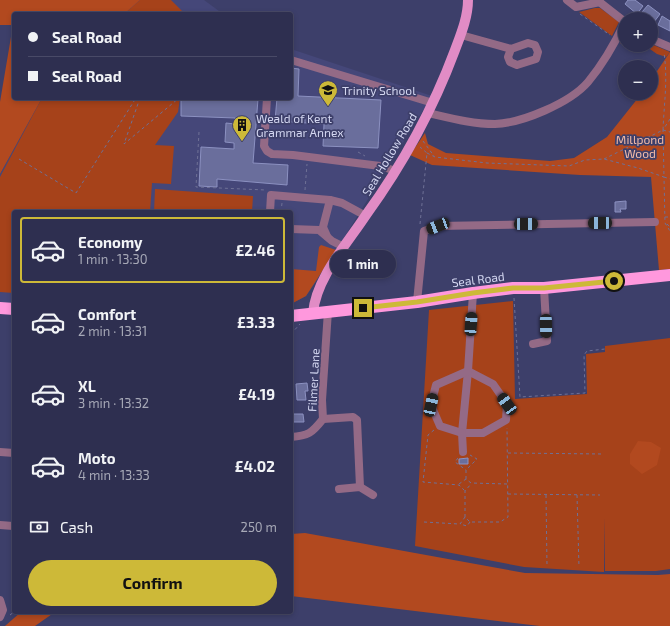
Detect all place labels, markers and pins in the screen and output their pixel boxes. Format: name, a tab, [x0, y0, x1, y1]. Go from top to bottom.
school or university icon: Trinity School	[317, 79, 339, 107]
place label: Trinity School	[342, 83, 416, 97]
place label: Weald of Kent Grammar Annex	[256, 111, 344, 139]
building icon: Weald of Kent Grammar Annex	[231, 114, 253, 142]

